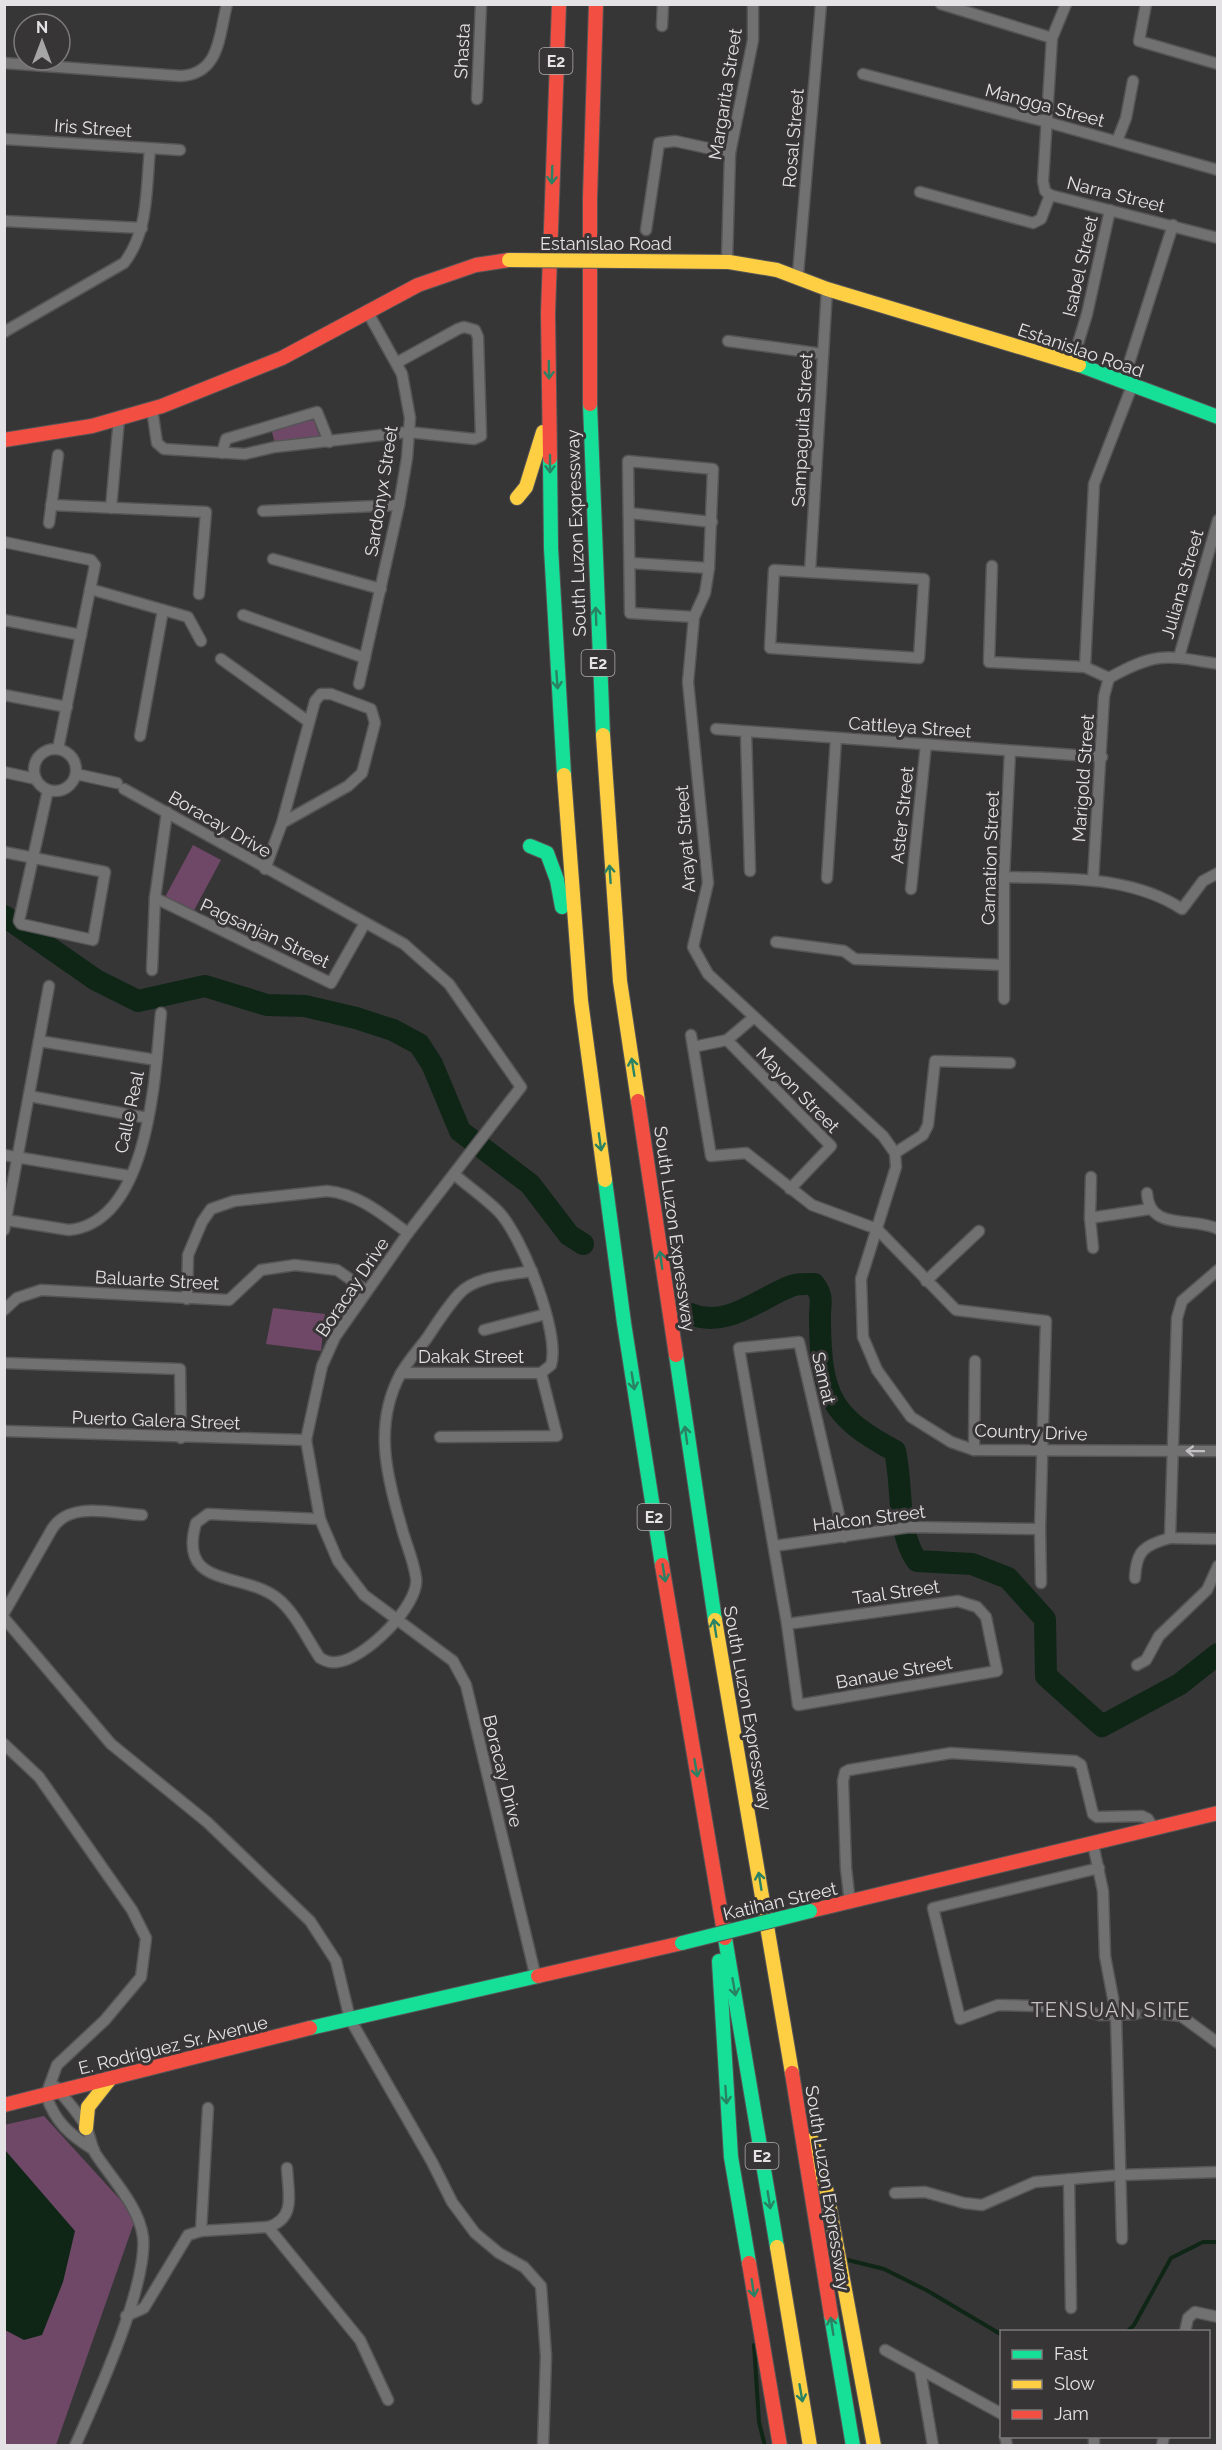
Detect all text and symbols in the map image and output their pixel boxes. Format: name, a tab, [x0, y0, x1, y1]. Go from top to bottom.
north arrow	[12, 12, 72, 72]
text: N	[36, 18, 48, 37]
street label: Shasta	[450, 23, 474, 79]
street label: Margarita Street	[704, 27, 746, 161]
road number: E2	[540, 48, 572, 74]
street label: Mangga Street	[983, 79, 1107, 131]
street label: Rosal Street	[778, 88, 808, 188]
street label: Iris Street	[53, 115, 133, 141]
one-way arrow	[546, 165, 557, 185]
street label: Narra Street	[1065, 172, 1167, 216]
street label: Isabel Street	[1058, 213, 1102, 319]
street label: Estanislao Road	[540, 233, 672, 254]
street label: Estanislao Road	[1015, 319, 1147, 381]
street label: Sampaguita Street	[787, 352, 817, 508]
one-way arrow	[544, 360, 555, 380]
street label: Sardonyx Street	[360, 424, 402, 558]
street label: South Luzon Expressway	[562, 429, 590, 637]
one-way arrow	[544, 454, 556, 474]
street label: Juliana Street	[1156, 527, 1208, 641]
one-way arrow	[591, 607, 602, 627]
road number: E2	[582, 650, 614, 676]
one-way arrow	[552, 670, 563, 690]
street label: Cattleya Street	[848, 712, 972, 742]
street label: Marigold Street	[1068, 713, 1098, 843]
street label: Aster Street	[886, 765, 918, 865]
street label: Arayat Street	[671, 785, 699, 893]
street label: Boracay Drive	[165, 786, 275, 862]
street label: Carnation Street	[977, 790, 1003, 926]
one-way arrow	[605, 864, 616, 884]
street label: Pagsanjan Street	[197, 894, 333, 972]
street label: Mayon Street	[752, 1043, 844, 1137]
one-way arrow	[628, 1058, 639, 1078]
street label: Calle Real	[110, 1069, 148, 1155]
street label: South Luzon Expressway	[650, 1125, 700, 1334]
one-way arrow	[594, 1132, 605, 1152]
street label: Boracay Drive	[311, 1233, 393, 1341]
one-way arrow	[655, 1251, 666, 1271]
street label: Baluarte Street	[94, 1266, 220, 1294]
street label: Dakak Street	[418, 1346, 524, 1367]
street label: Samat	[808, 1350, 840, 1406]
one-way arrow	[628, 1370, 639, 1390]
street label: Puerto Galera Street	[71, 1407, 241, 1433]
street label: Country Drive	[974, 1420, 1088, 1444]
one-way arrow	[680, 1426, 691, 1446]
one-way arrow	[1185, 1445, 1205, 1457]
street label: Halcon Street	[811, 1501, 927, 1535]
road number: E2	[638, 1504, 670, 1530]
one-way arrow	[658, 1563, 669, 1583]
street label: Taal Street	[851, 1576, 941, 1608]
street label: South Luzon Expressway	[720, 1604, 776, 1812]
one-way arrow	[710, 1619, 721, 1638]
street label: Banaue Street	[834, 1651, 954, 1693]
street label: Boracay Drive	[479, 1713, 527, 1830]
one-way arrow	[691, 1757, 702, 1777]
one-way arrow	[755, 1872, 766, 1892]
street label: Katihan Street	[721, 1878, 839, 1924]
one-way arrow	[729, 1977, 740, 1996]
district label: TENSUAN SITE	[1031, 1998, 1191, 2022]
street label: E. Rodriguez Sr. Avenue	[76, 2011, 270, 2079]
street label: South Luzon Expressway	[801, 2084, 855, 2292]
one-way arrow	[720, 2085, 731, 2104]
road number: E2	[746, 2143, 778, 2169]
one-way arrow	[764, 2190, 775, 2210]
one-way arrow	[748, 2278, 759, 2297]
one-way arrow	[826, 2317, 837, 2336]
legend	[1000, 2330, 1210, 2438]
text: Fast	[1054, 2343, 1088, 2364]
text: Slow	[1054, 2373, 1095, 2394]
one-way arrow	[796, 2382, 807, 2402]
text: Jam	[1054, 2403, 1089, 2424]

